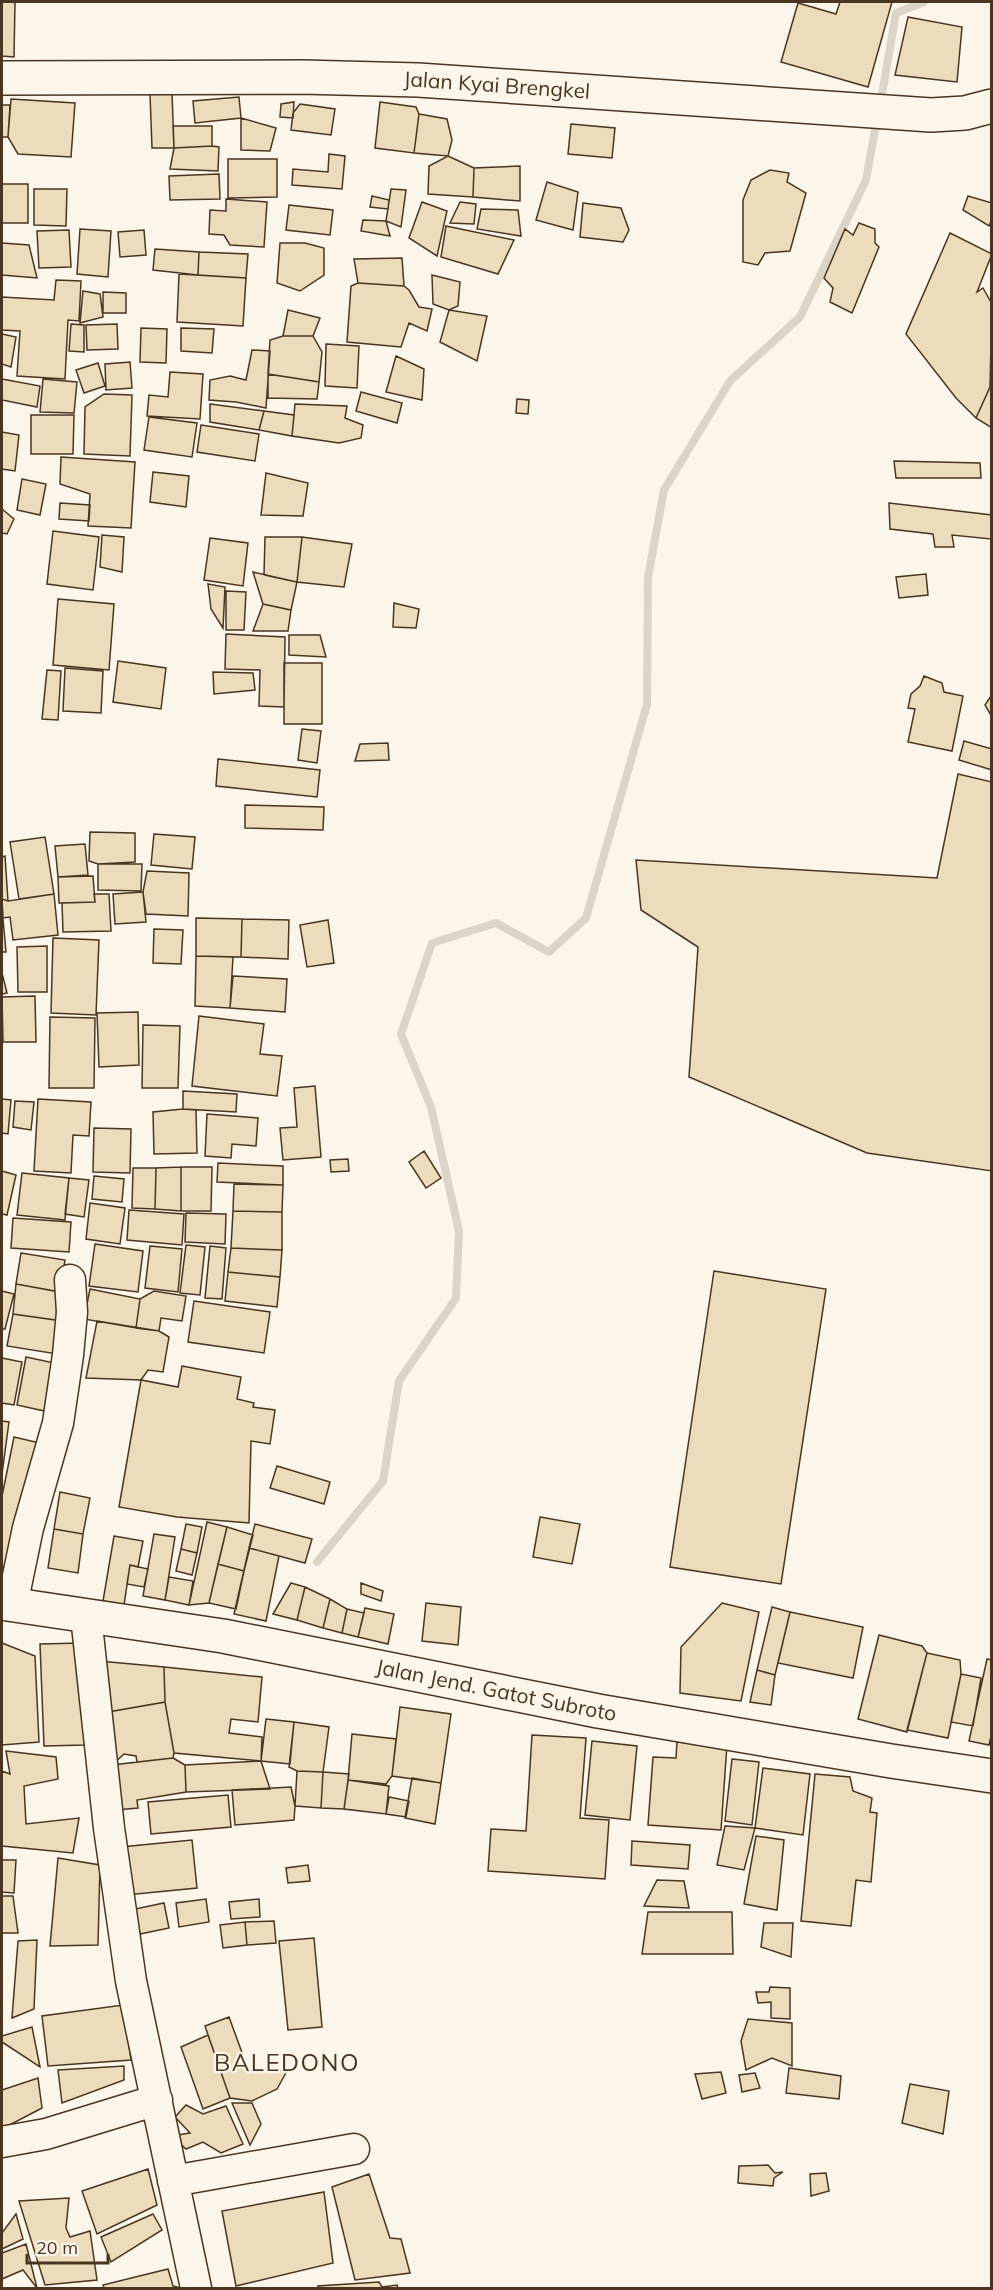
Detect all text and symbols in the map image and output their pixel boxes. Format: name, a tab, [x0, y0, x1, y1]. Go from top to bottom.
street label: Jalan Kyai Brengkel	[403, 66, 591, 104]
street label: Jalan Jend. Gatot Subroto	[374, 1653, 619, 1726]
district label: BALEDONO	[214, 2047, 360, 2077]
scale bar	[27, 2227, 108, 2265]
text: 20 m	[36, 2236, 78, 2259]

